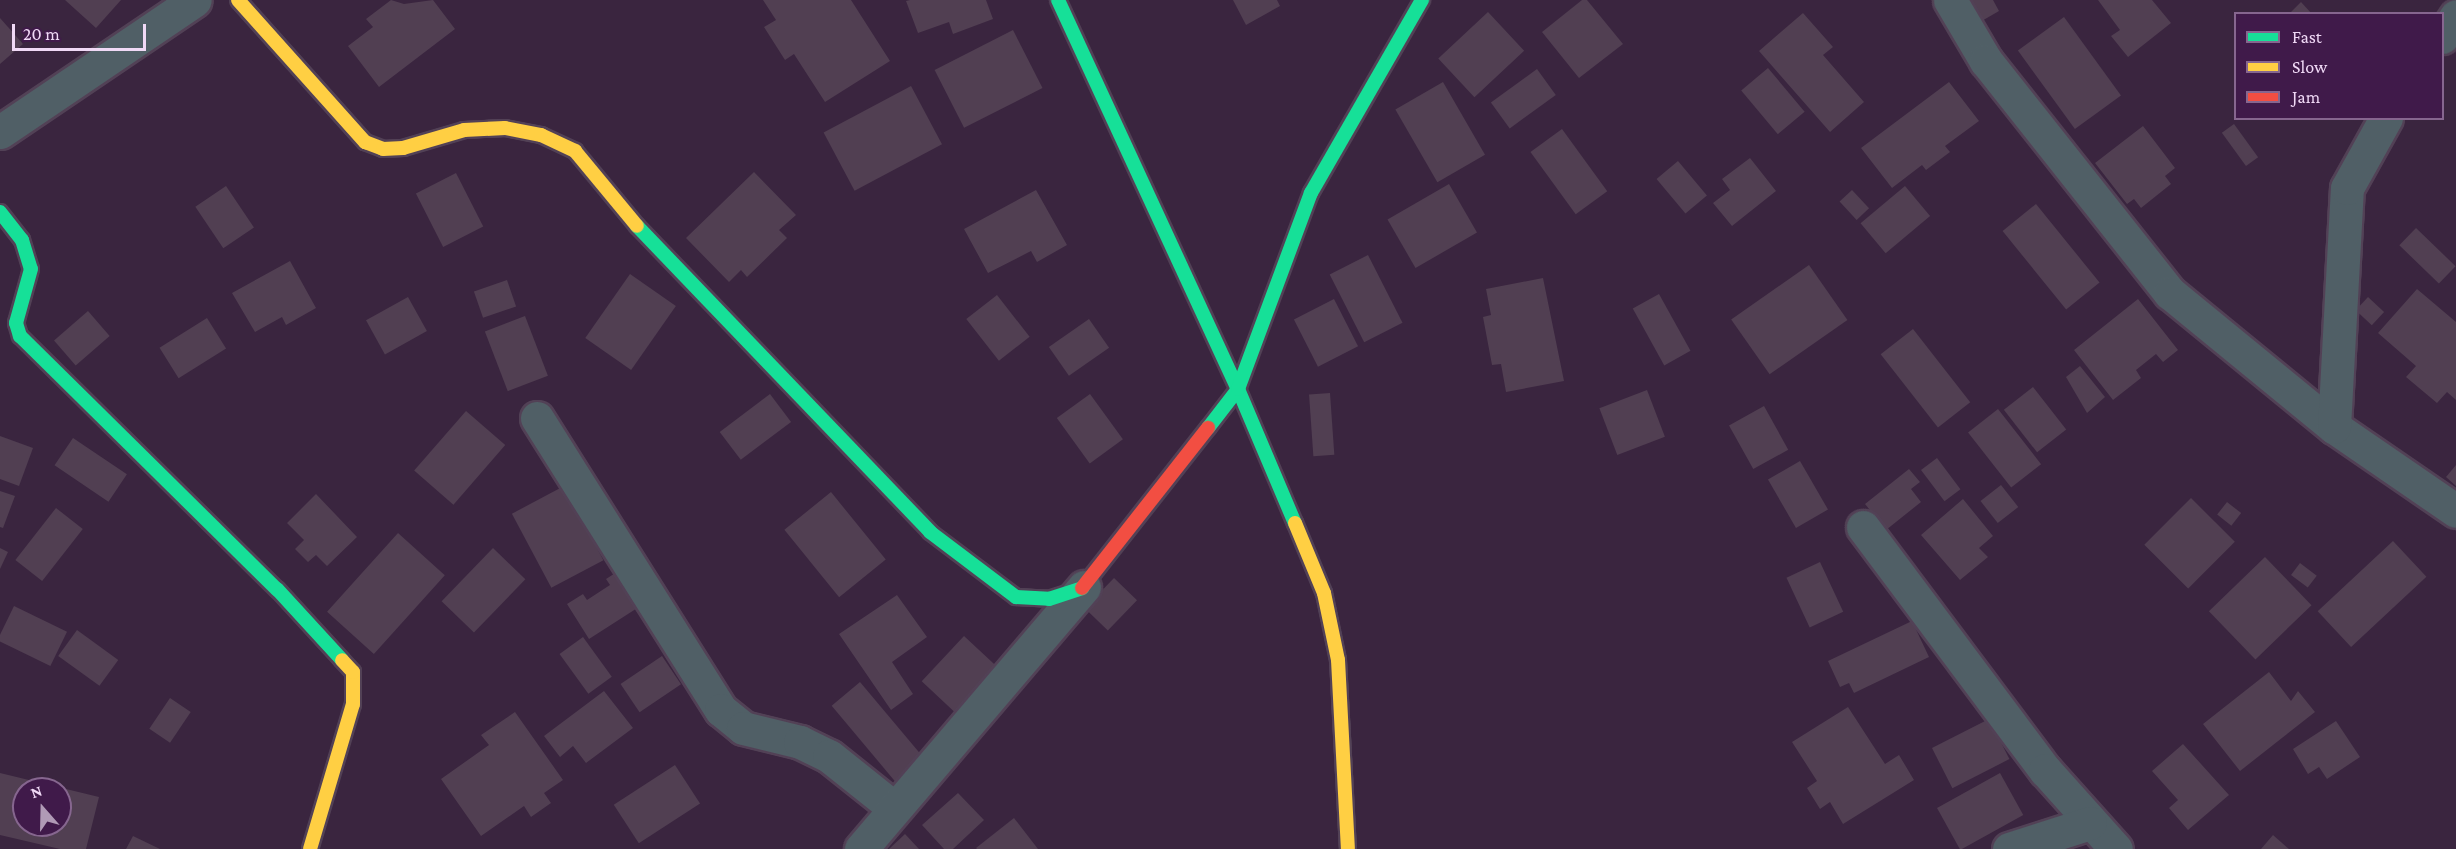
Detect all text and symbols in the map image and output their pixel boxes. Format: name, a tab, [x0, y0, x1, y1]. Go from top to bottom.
scale bar	[15, 12, 148, 50]
legend	[2234, 12, 2444, 120]
text: 20 m	[23, 24, 60, 44]
text: Fast	[2292, 27, 2322, 47]
text: Slow	[2292, 57, 2327, 77]
text: Jam	[2292, 87, 2320, 107]
north arrow	[12, 777, 72, 837]
text: N	[28, 782, 44, 801]

